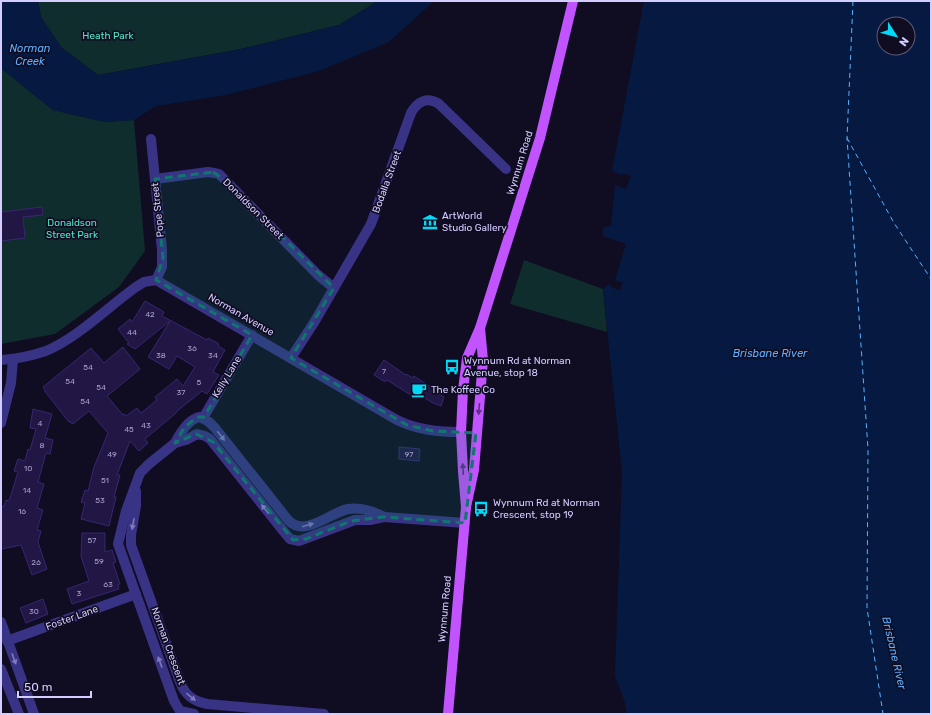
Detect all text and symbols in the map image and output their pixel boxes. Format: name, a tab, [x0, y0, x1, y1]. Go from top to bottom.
north arrow	[876, 16, 916, 56]
park label: Heath Park	[82, 30, 135, 42]
text: N	[896, 35, 911, 49]
water label: Norman Creek	[9, 42, 51, 68]
street label: Wynnum Road	[505, 129, 536, 197]
street label: Bodalla Street	[370, 149, 404, 215]
street label: Donaldson Street	[220, 176, 286, 242]
street label: Pope Street	[149, 182, 167, 238]
place label: ArtWorld Studio Gallery	[442, 210, 507, 234]
museum icon: ArtWorld Studio Gallery	[421, 213, 439, 231]
park label: Donaldson Street Park	[46, 217, 99, 241]
street label: Norman Avenue	[206, 291, 276, 339]
house number: 42	[145, 310, 155, 319]
house number: 44	[127, 328, 137, 337]
house number: 36	[187, 344, 197, 353]
water label: Brisbane River	[733, 347, 808, 360]
house number: 38	[156, 351, 166, 360]
house number: 34	[208, 351, 218, 360]
street label: Kelly Lane	[210, 354, 244, 400]
place label: Wynnum Rd at Norman Avenue, stop 18	[464, 355, 571, 379]
bus stop icon: Wynnum Rd at Norman Avenue, stop 18	[443, 358, 461, 376]
house number: 54	[83, 363, 93, 372]
house number: 7	[382, 367, 386, 376]
house number: 54	[65, 377, 75, 386]
house number: 5	[197, 378, 202, 387]
cafe icon: The Koffee Co	[410, 381, 428, 399]
house number: 54	[96, 383, 106, 392]
place label: The Koffee Co	[431, 384, 495, 396]
house number: 37	[177, 388, 185, 397]
house number: 54	[80, 397, 90, 406]
one-way arrow	[475, 403, 482, 415]
house number: 4	[38, 419, 43, 428]
house number: 43	[141, 421, 151, 430]
house number: 45	[124, 425, 134, 434]
one-way arrow	[217, 431, 226, 442]
house number: 8	[39, 441, 45, 450]
house number: 49	[107, 450, 117, 459]
house number: 97	[405, 450, 413, 459]
one-way arrow	[459, 463, 466, 475]
house number: 10	[24, 464, 32, 473]
house number: 51	[101, 476, 109, 485]
house number: 14	[23, 486, 31, 495]
house number: 53	[95, 496, 105, 505]
place label: Wynnum Rd at Norman Crescent, stop 19	[493, 497, 600, 521]
bus stop icon: Wynnum Rd at Norman Crescent, stop 19	[472, 500, 490, 518]
one-way arrow	[261, 503, 270, 514]
house number: 16	[18, 507, 26, 516]
one-way arrow	[130, 517, 136, 530]
one-way arrow	[303, 522, 315, 528]
house number: 57	[88, 536, 96, 545]
house number: 59	[94, 557, 104, 566]
house number: 26	[31, 558, 41, 567]
street label: Wynnum Road	[436, 575, 454, 643]
house number: 63	[103, 580, 113, 589]
house number: 3	[77, 589, 82, 598]
street label: Foster Lane	[44, 603, 100, 633]
street label: Norman Crescent	[148, 606, 188, 686]
house number: 30	[29, 607, 39, 616]
water label: Brisbane River	[879, 615, 909, 692]
one-way arrow	[11, 654, 17, 666]
one-way arrow	[157, 655, 163, 667]
scale bar	[18, 673, 91, 699]
text: 50 m	[24, 680, 52, 694]
one-way arrow	[185, 692, 196, 701]

